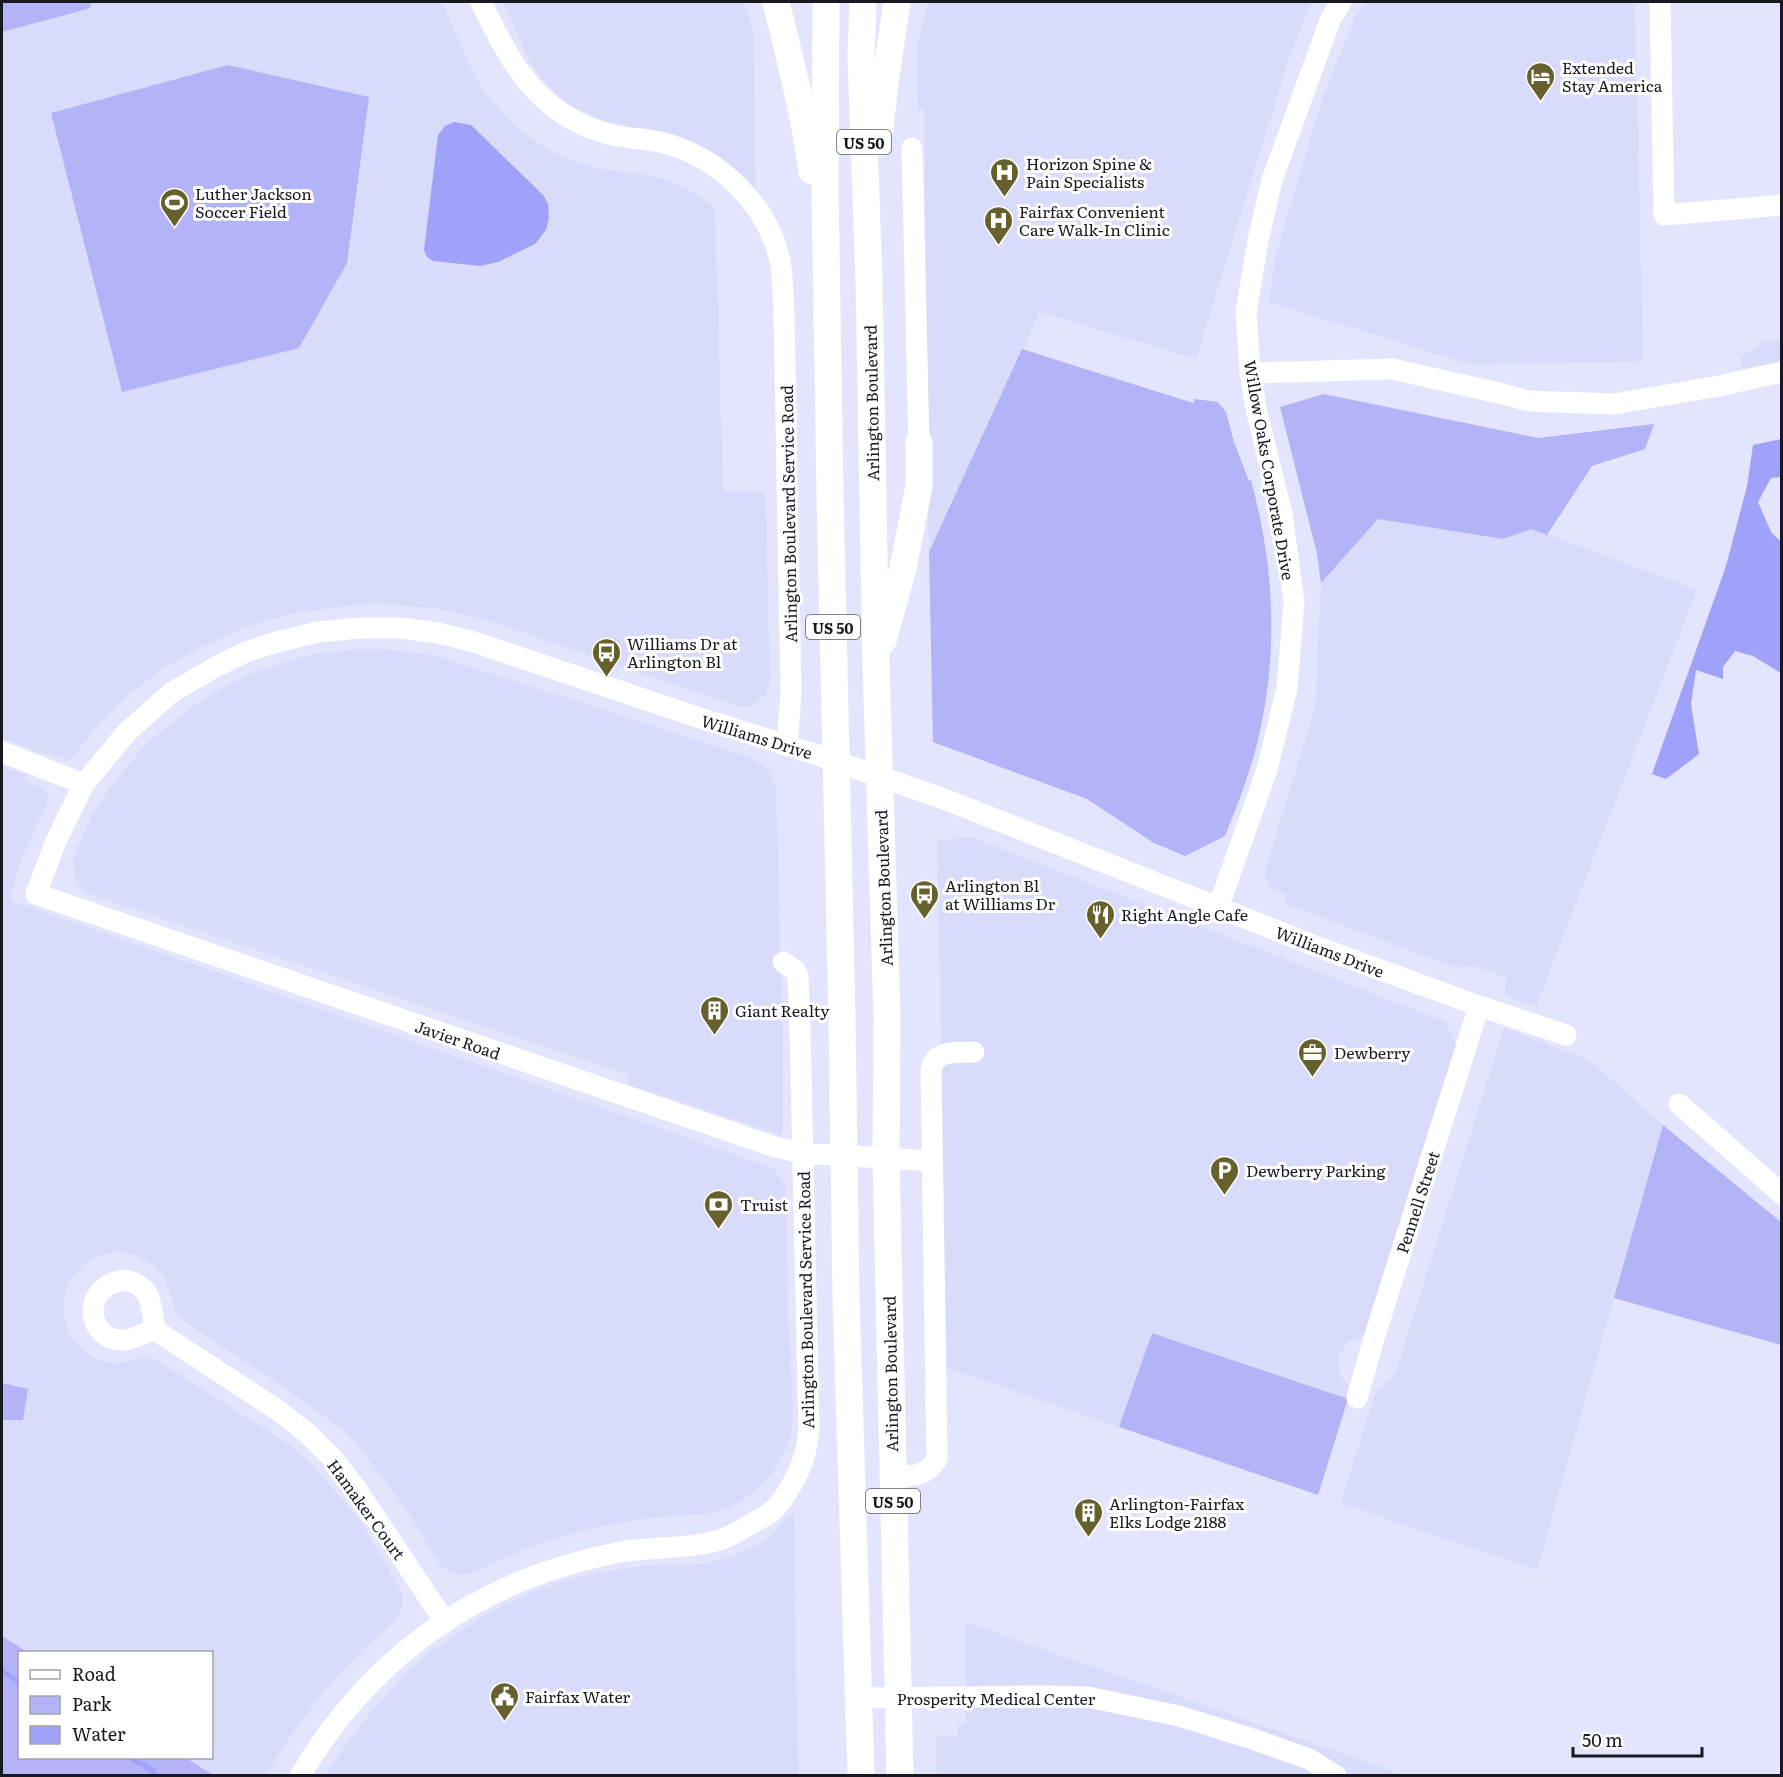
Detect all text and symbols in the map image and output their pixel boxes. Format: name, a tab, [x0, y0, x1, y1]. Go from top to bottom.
place label: Extended Stay America	[1562, 55, 1663, 97]
hotel icon: Extended Stay America	[1525, 60, 1557, 102]
road number: US 50	[837, 130, 891, 154]
place label: Horizon Spine & Pain Specialists	[1026, 151, 1152, 193]
hospital icon: Horizon Spine & Pain Specialists	[989, 156, 1021, 198]
place label: Luther Jackson Soccer Field	[195, 181, 312, 223]
sports icon: Luther Jackson Soccer Field	[158, 186, 190, 228]
place label: Fairfax Convenient Care Walk-In Clinic	[1019, 199, 1170, 241]
hospital icon: Fairfax Convenient Care Walk-In Clinic	[982, 204, 1014, 246]
street label: Arlington Boulevard	[858, 324, 884, 481]
street label: Willow Oaks Corporate Drive	[1239, 358, 1301, 582]
street label: Arlington Boulevard Service Road	[774, 385, 802, 643]
road number: US 50	[806, 615, 860, 639]
place label: Williams Dr at Arlington Bl	[627, 631, 738, 673]
bus stop icon: Williams Dr at Arlington Bl	[590, 636, 622, 678]
street label: Williams Drive	[699, 708, 815, 764]
street label: Arlington Boulevard	[868, 809, 898, 967]
place label: Arlington Bl at Williams Dr	[945, 873, 1056, 915]
bus stop icon: Arlington Bl at Williams Dr	[908, 878, 940, 920]
restaurant icon: Right Angle Cafe	[1084, 898, 1116, 940]
place label: Right Angle Cafe	[1121, 902, 1248, 926]
street label: Williams Drive	[1272, 919, 1388, 983]
building icon: Giant Realty	[698, 994, 730, 1036]
place label: Giant Realty	[735, 998, 830, 1022]
street label: Javier Road	[412, 1013, 504, 1065]
office icon: Dewberry	[1297, 1036, 1329, 1078]
place label: Dewberry	[1334, 1040, 1411, 1064]
street label: Pennell Street	[1389, 1147, 1445, 1256]
parking icon: Dewberry Parking	[1209, 1154, 1241, 1196]
place label: Dewberry Parking	[1246, 1158, 1386, 1182]
street label: Arlington Boulevard Service Road	[791, 1171, 819, 1429]
bank icon: Truist	[703, 1188, 735, 1230]
place label: Truist	[740, 1192, 789, 1216]
street label: Arlington Boulevard	[877, 1295, 903, 1452]
street label: Hamaker Court	[322, 1454, 412, 1565]
road number: US 50	[866, 1489, 920, 1513]
place label: Arlington-Fairfax Elks Lodge 2188	[1109, 1491, 1245, 1533]
building icon: Arlington-Fairfax Elks Lodge 2188	[1072, 1496, 1104, 1538]
legend	[18, 1651, 213, 1759]
text: Road	[72, 1660, 116, 1687]
public building icon: Fairfax Water	[488, 1680, 520, 1722]
place label: Fairfax Water	[525, 1684, 631, 1708]
street label: Prosperity Medical Center	[897, 1686, 1096, 1710]
text: Park	[72, 1690, 113, 1717]
text: Water	[72, 1720, 126, 1747]
scale bar	[1573, 1720, 1702, 1758]
text: 50 m	[1582, 1726, 1623, 1753]

